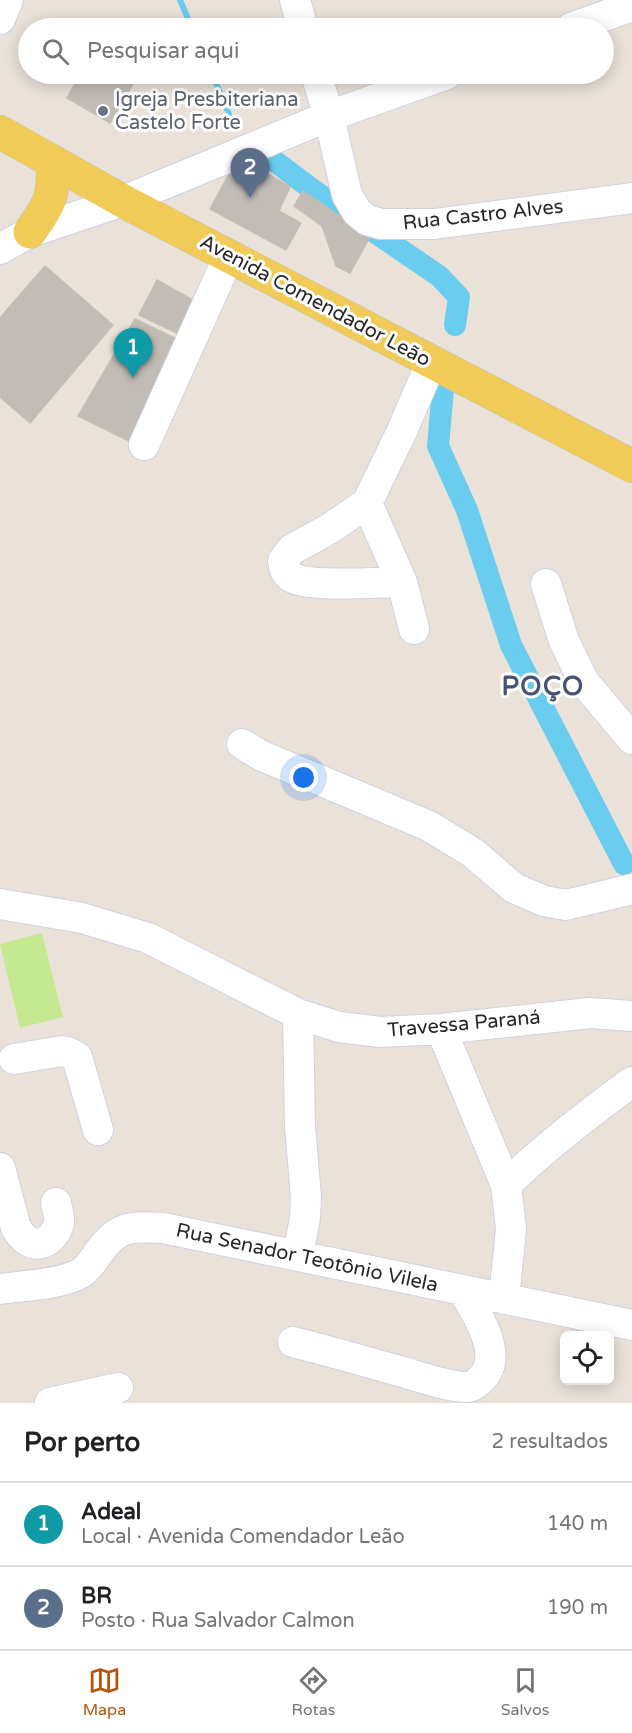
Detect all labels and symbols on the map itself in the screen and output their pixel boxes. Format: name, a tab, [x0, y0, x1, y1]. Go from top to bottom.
place label: Igreja Presbiteriana Castelo Forte	[115, 88, 299, 135]
marker: Igreja Presbiteriana Castelo Forte	[96, 104, 110, 118]
pin: 2	[230, 148, 270, 198]
street label: Rua Castro Alves	[402, 195, 564, 235]
street label: Avenida Comendador Leão	[196, 230, 434, 372]
pin: 1	[114, 328, 152, 378]
district label: POÇO	[501, 671, 585, 702]
your location	[289, 763, 318, 792]
street label: Travessa Paraná	[386, 1005, 542, 1043]
street label: Rua Senador Teotônio Vilela	[174, 1218, 440, 1298]

